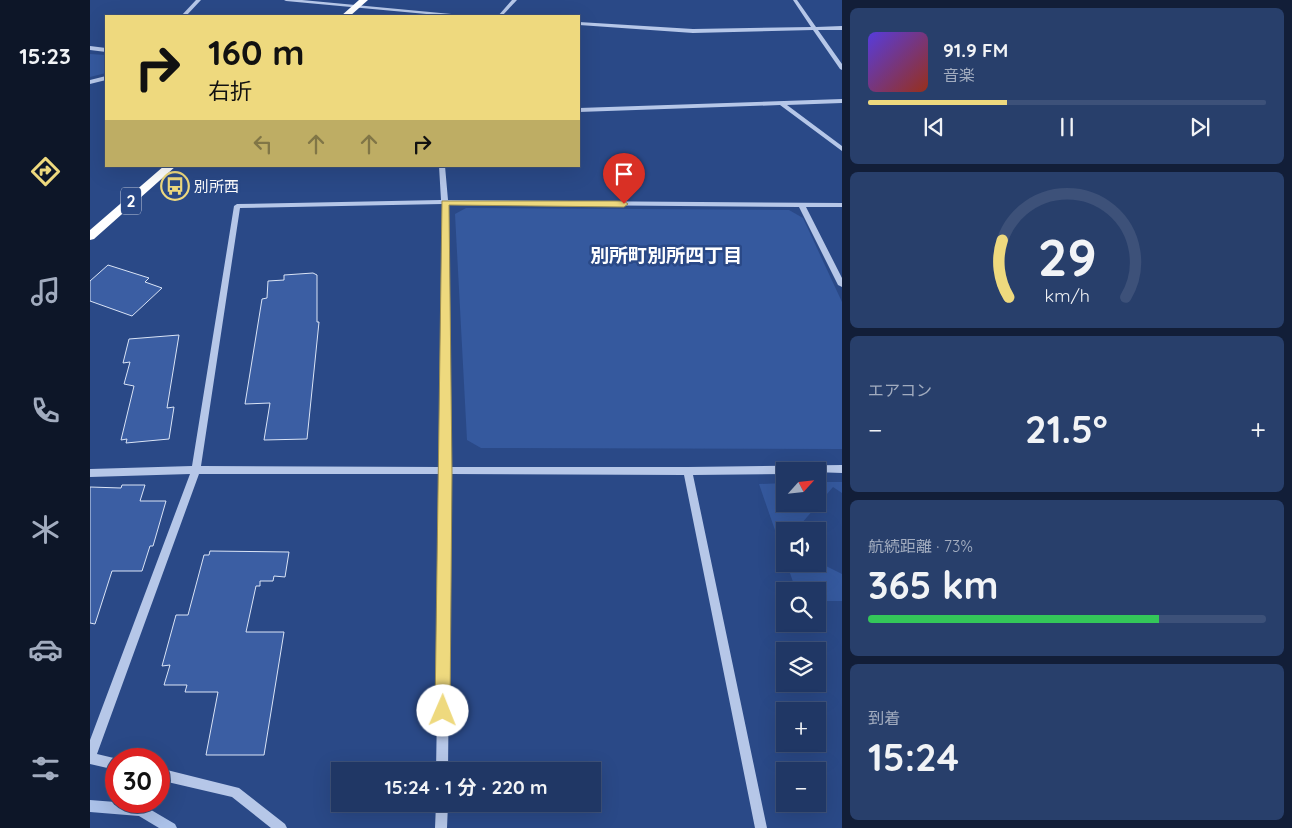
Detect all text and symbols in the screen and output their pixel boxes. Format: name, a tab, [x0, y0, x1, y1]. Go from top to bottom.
text: 160 m	[208, 30, 305, 74]
icon: right	[125, 35, 190, 100]
text: 91.9 FM	[943, 38, 1008, 62]
text: 15:23	[19, 42, 71, 70]
text: 音楽	[943, 65, 975, 85]
text: 右折	[208, 77, 252, 105]
icon: previous	[920, 113, 948, 141]
icon: pause	[1053, 113, 1081, 141]
icon: next	[1186, 113, 1214, 141]
icon: left	[249, 130, 277, 158]
icon: ahead	[302, 130, 330, 158]
icon: ahead	[355, 130, 383, 158]
icon: right	[408, 130, 436, 158]
pin	[603, 153, 645, 204]
icon: directions	[28, 154, 63, 189]
icon: arrive	[610, 160, 638, 188]
bus stop icon: 別所西	[160, 171, 190, 201]
place label: 別所西	[194, 177, 239, 196]
road number: 2	[121, 188, 141, 215]
text: 29	[1037, 224, 1097, 289]
district label: 別所町別所四丁目	[590, 243, 742, 267]
icon: music	[28, 274, 63, 309]
text: km/h	[1044, 284, 1090, 306]
text: エアコン	[868, 380, 932, 400]
icon: phone	[28, 393, 63, 428]
text: 21.5°	[1025, 405, 1108, 453]
text: −	[868, 412, 883, 447]
text: +	[1250, 412, 1266, 447]
north arrow	[776, 462, 826, 512]
map controls	[776, 462, 826, 812]
icon: climate	[28, 512, 63, 547]
button: sound	[776, 522, 826, 572]
text: 航続距離 · 73%	[868, 536, 973, 556]
text: 365 km	[868, 561, 999, 609]
button: search	[776, 582, 826, 632]
icon: car	[28, 632, 63, 667]
button: layers	[776, 642, 826, 692]
position arrow	[416, 684, 468, 736]
button: +	[776, 702, 826, 752]
text: 到着	[868, 708, 900, 728]
text: 15:24	[868, 733, 959, 781]
speed limit sign: 30	[105, 748, 170, 813]
icon: filters	[28, 751, 63, 786]
button: −	[776, 762, 826, 812]
text: 15:24 · 1 分 · 220 m	[384, 775, 548, 799]

